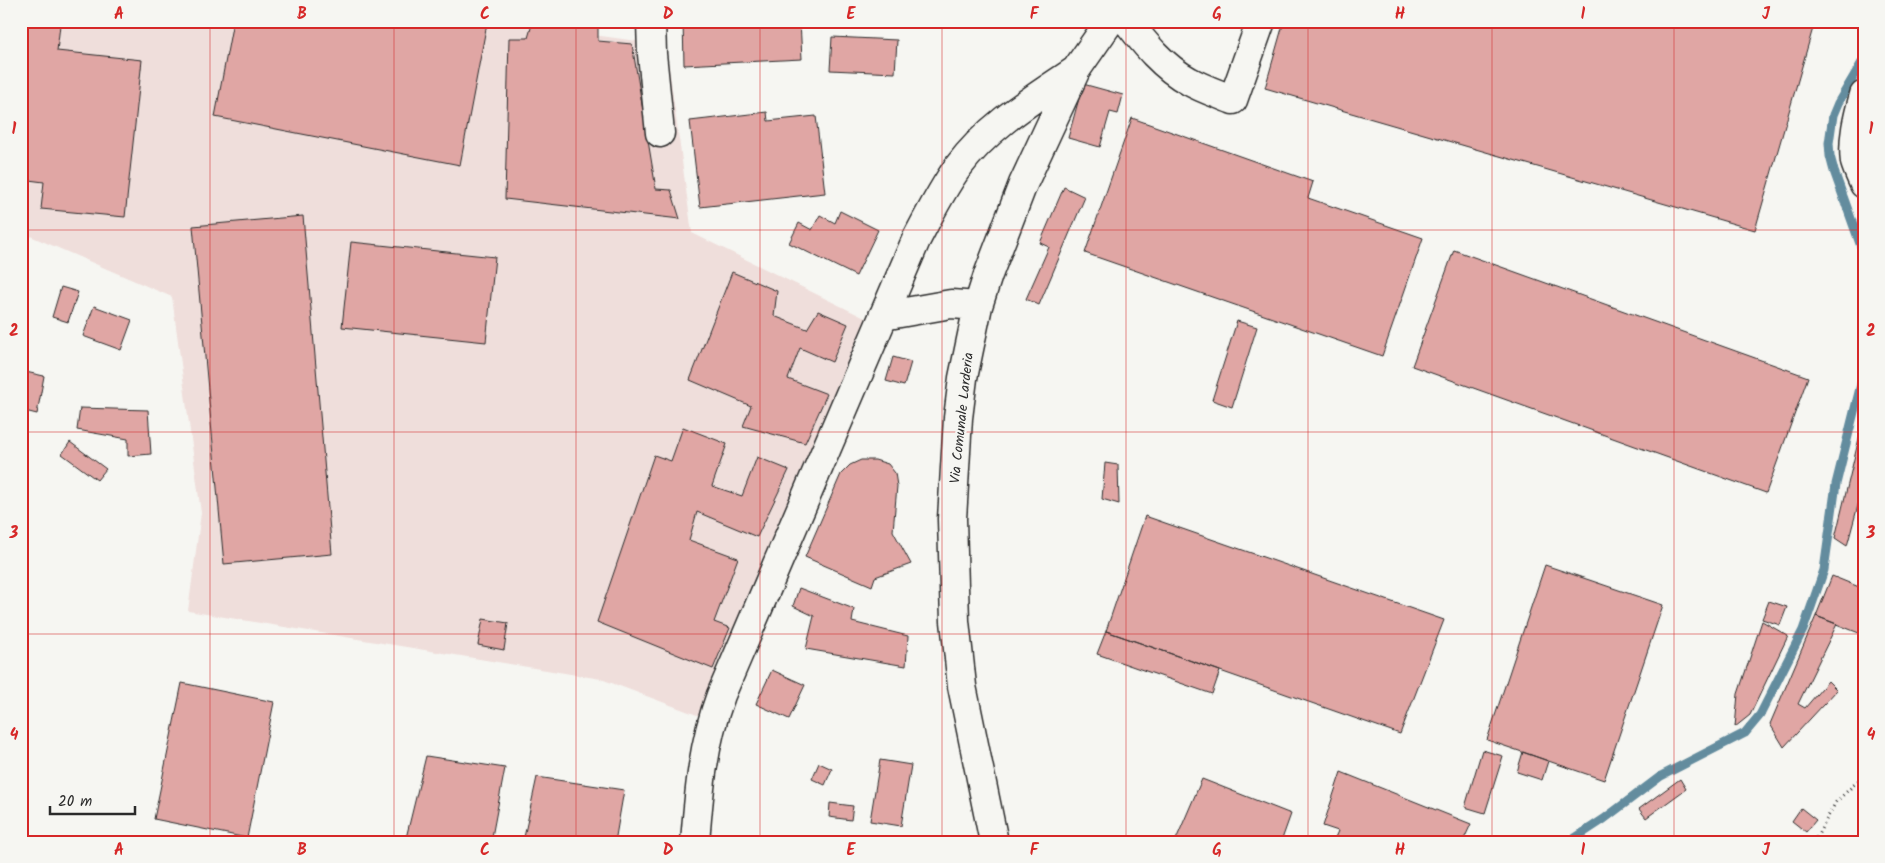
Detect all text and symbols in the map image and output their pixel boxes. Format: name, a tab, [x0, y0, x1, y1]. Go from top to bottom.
text: A	[114, 2, 124, 27]
text: B	[297, 2, 307, 27]
text: C	[480, 2, 490, 27]
text: D	[663, 2, 674, 27]
text: E	[847, 2, 857, 27]
text: F	[1030, 2, 1040, 27]
text: G	[1212, 2, 1222, 27]
text: H	[1395, 2, 1405, 27]
text: I	[1581, 2, 1586, 27]
text: J	[1762, 2, 1771, 27]
text: 1	[12, 117, 17, 142]
text: 1	[1869, 117, 1874, 142]
text: 2	[9, 319, 19, 344]
text: 2	[1866, 319, 1876, 344]
street label: Via Comunale Larderia	[944, 352, 980, 485]
text: 3	[9, 521, 19, 546]
text: 3	[1866, 521, 1876, 546]
text: 4	[10, 723, 19, 748]
text: 4	[1867, 723, 1876, 748]
scale bar	[50, 783, 135, 815]
text: 20 m	[58, 790, 92, 814]
text: A	[114, 838, 124, 863]
text: B	[297, 838, 307, 863]
text: C	[480, 838, 490, 863]
text: D	[663, 838, 674, 863]
text: E	[847, 838, 857, 863]
text: F	[1030, 838, 1040, 863]
text: G	[1212, 838, 1222, 863]
text: H	[1395, 838, 1405, 863]
text: I	[1581, 838, 1586, 863]
text: J	[1762, 838, 1771, 863]

